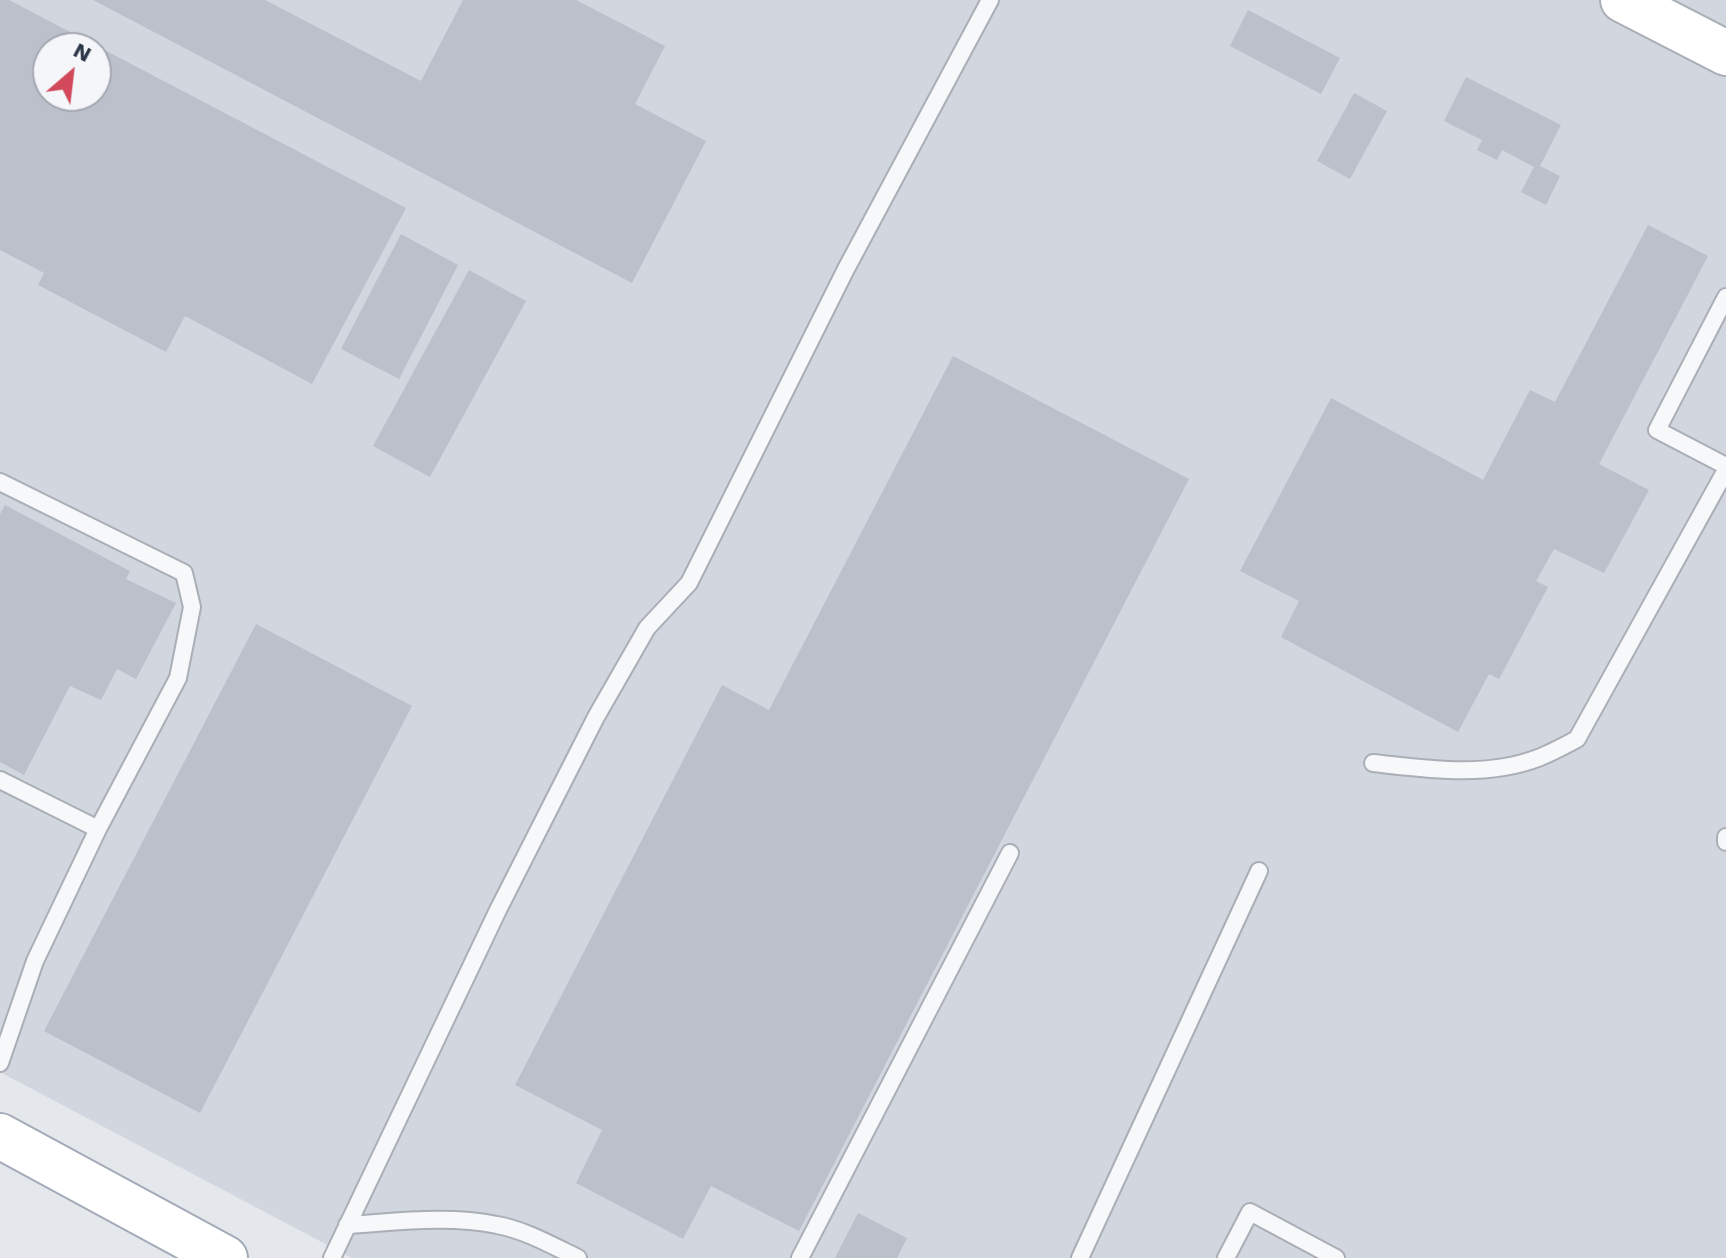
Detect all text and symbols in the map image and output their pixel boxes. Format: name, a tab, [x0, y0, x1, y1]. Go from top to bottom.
north arrow	[32, 32, 112, 112]
text: N	[69, 37, 96, 67]

